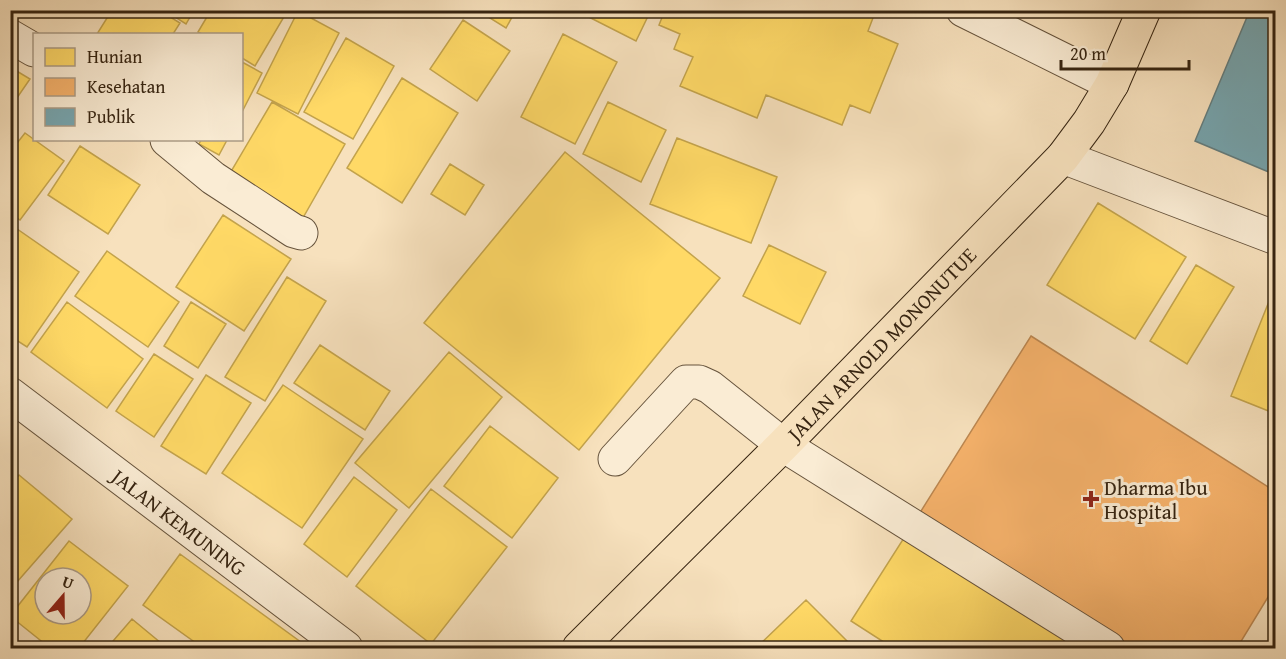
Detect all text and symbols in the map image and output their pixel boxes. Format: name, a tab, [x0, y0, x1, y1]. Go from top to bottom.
legend	[33, 33, 243, 141]
scale bar	[1061, 33, 1188, 71]
text: 20 m	[1070, 40, 1106, 67]
text: Hunian	[87, 43, 142, 70]
text: Kesehatan	[87, 73, 165, 100]
text: Publik	[87, 103, 136, 130]
street label: JALAN ARNOLD MONONUTUE	[778, 239, 983, 450]
street label: JALAN KEMUNING	[103, 459, 253, 583]
place label: Dharma Ibu Hospital	[1104, 472, 1208, 527]
marker: Dharma Ibu Hospital	[1082, 490, 1100, 508]
north arrow	[33, 566, 93, 626]
text: U	[59, 569, 78, 595]

